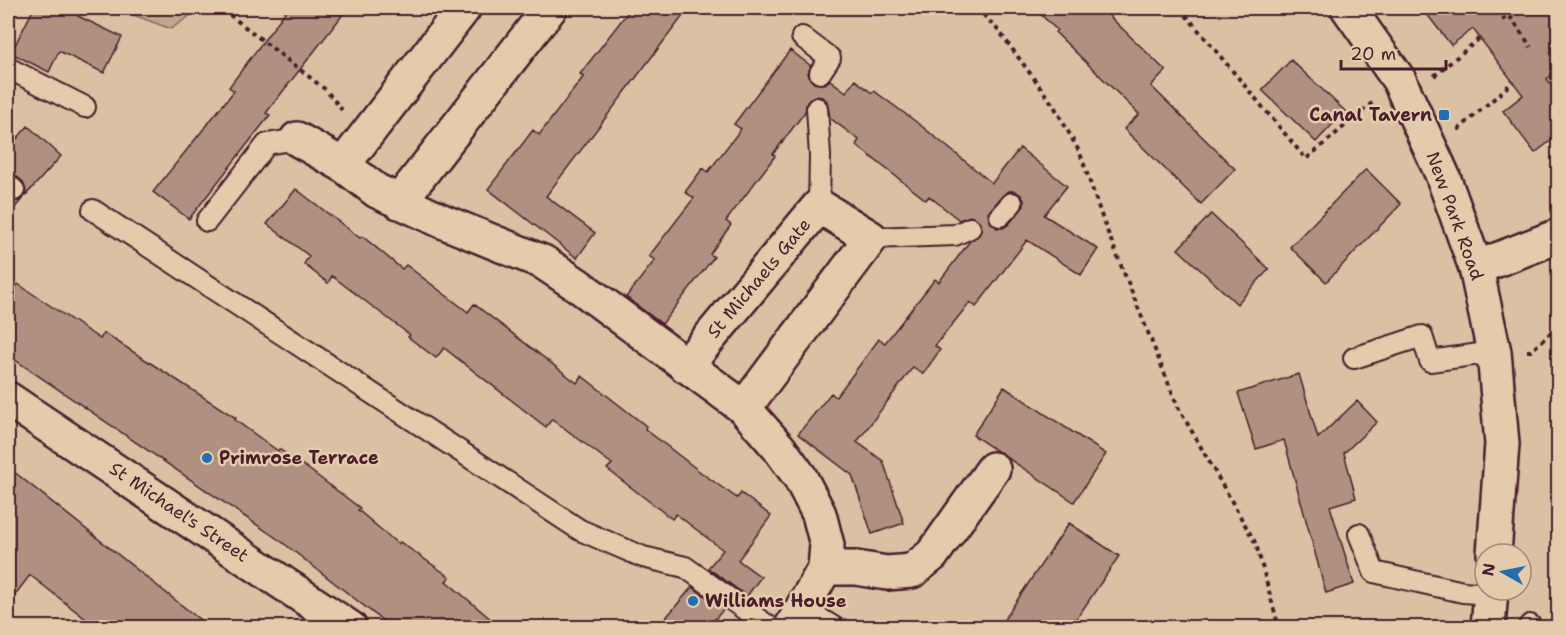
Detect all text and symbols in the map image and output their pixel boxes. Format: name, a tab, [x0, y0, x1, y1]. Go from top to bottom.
scale bar	[1341, 33, 1446, 71]
text: 20 m	[1350, 42, 1396, 66]
place label: Canal Tavern	[1309, 103, 1432, 127]
marker: Canal Tavern	[1437, 108, 1451, 122]
street label: New Park Road	[1421, 148, 1489, 284]
street label: St Michaels Gate	[702, 213, 816, 343]
place label: Primrose Terrace	[219, 446, 379, 470]
marker: Primrose Terrace	[200, 451, 214, 465]
street label: St Michael's Street	[105, 456, 253, 568]
north arrow	[1473, 542, 1533, 602]
text: N	[1477, 562, 1500, 578]
place label: Williams House	[705, 589, 847, 613]
marker: Williams House	[686, 594, 700, 608]

